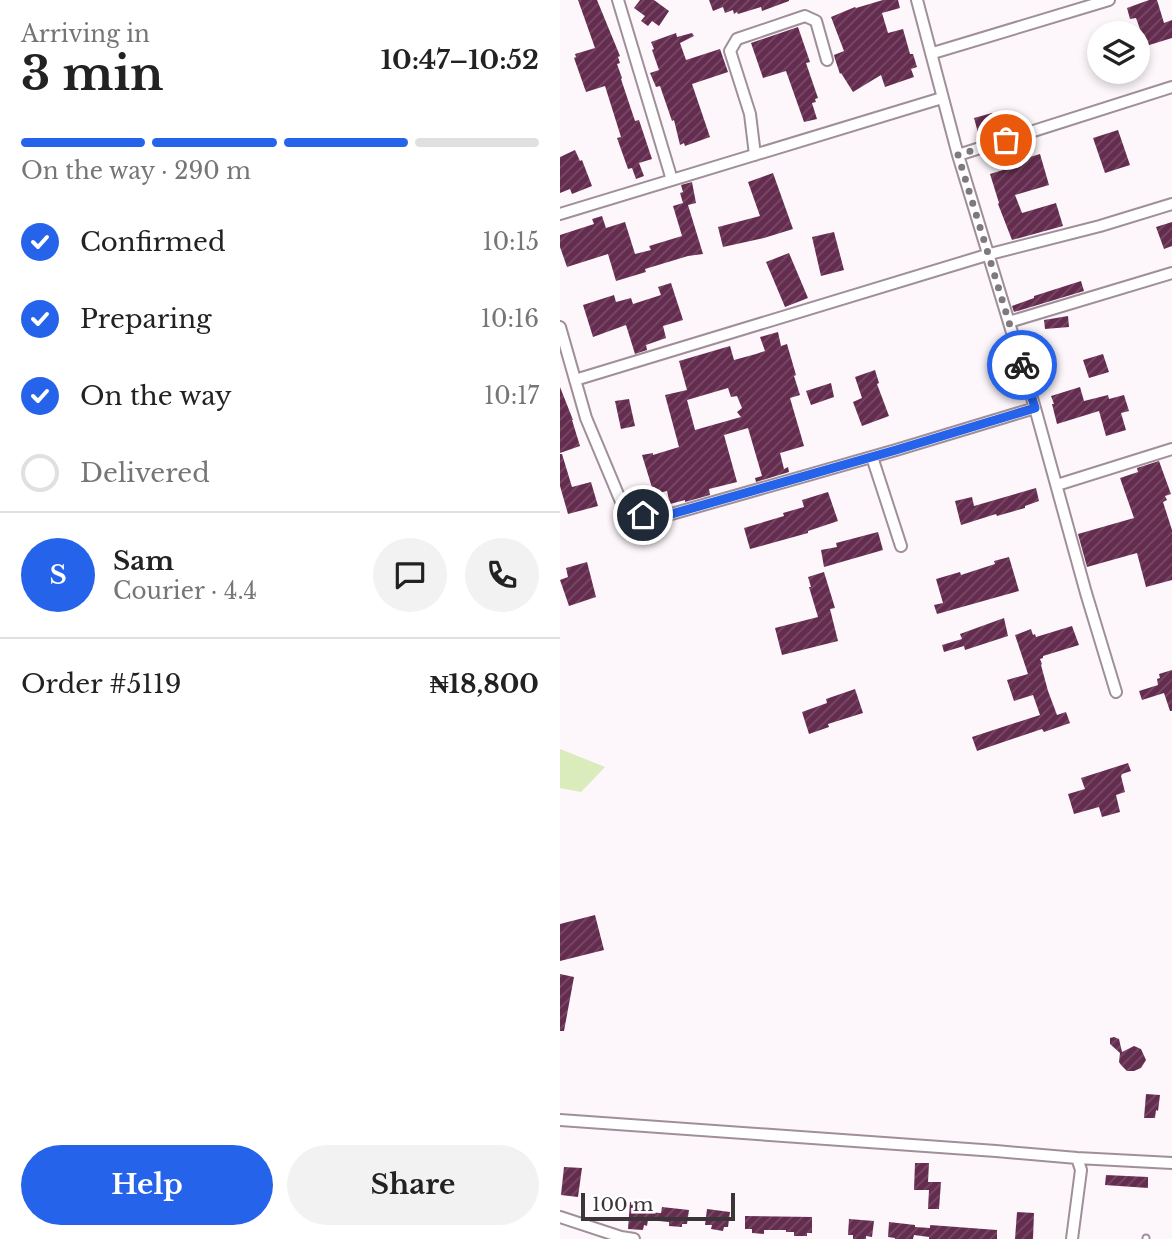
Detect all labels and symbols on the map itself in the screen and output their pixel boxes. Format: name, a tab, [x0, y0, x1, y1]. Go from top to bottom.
pin	[976, 110, 1036, 170]
courier	[987, 330, 1057, 400]
pin	[613, 485, 673, 545]
scale bar	[581, 1190, 735, 1222]

